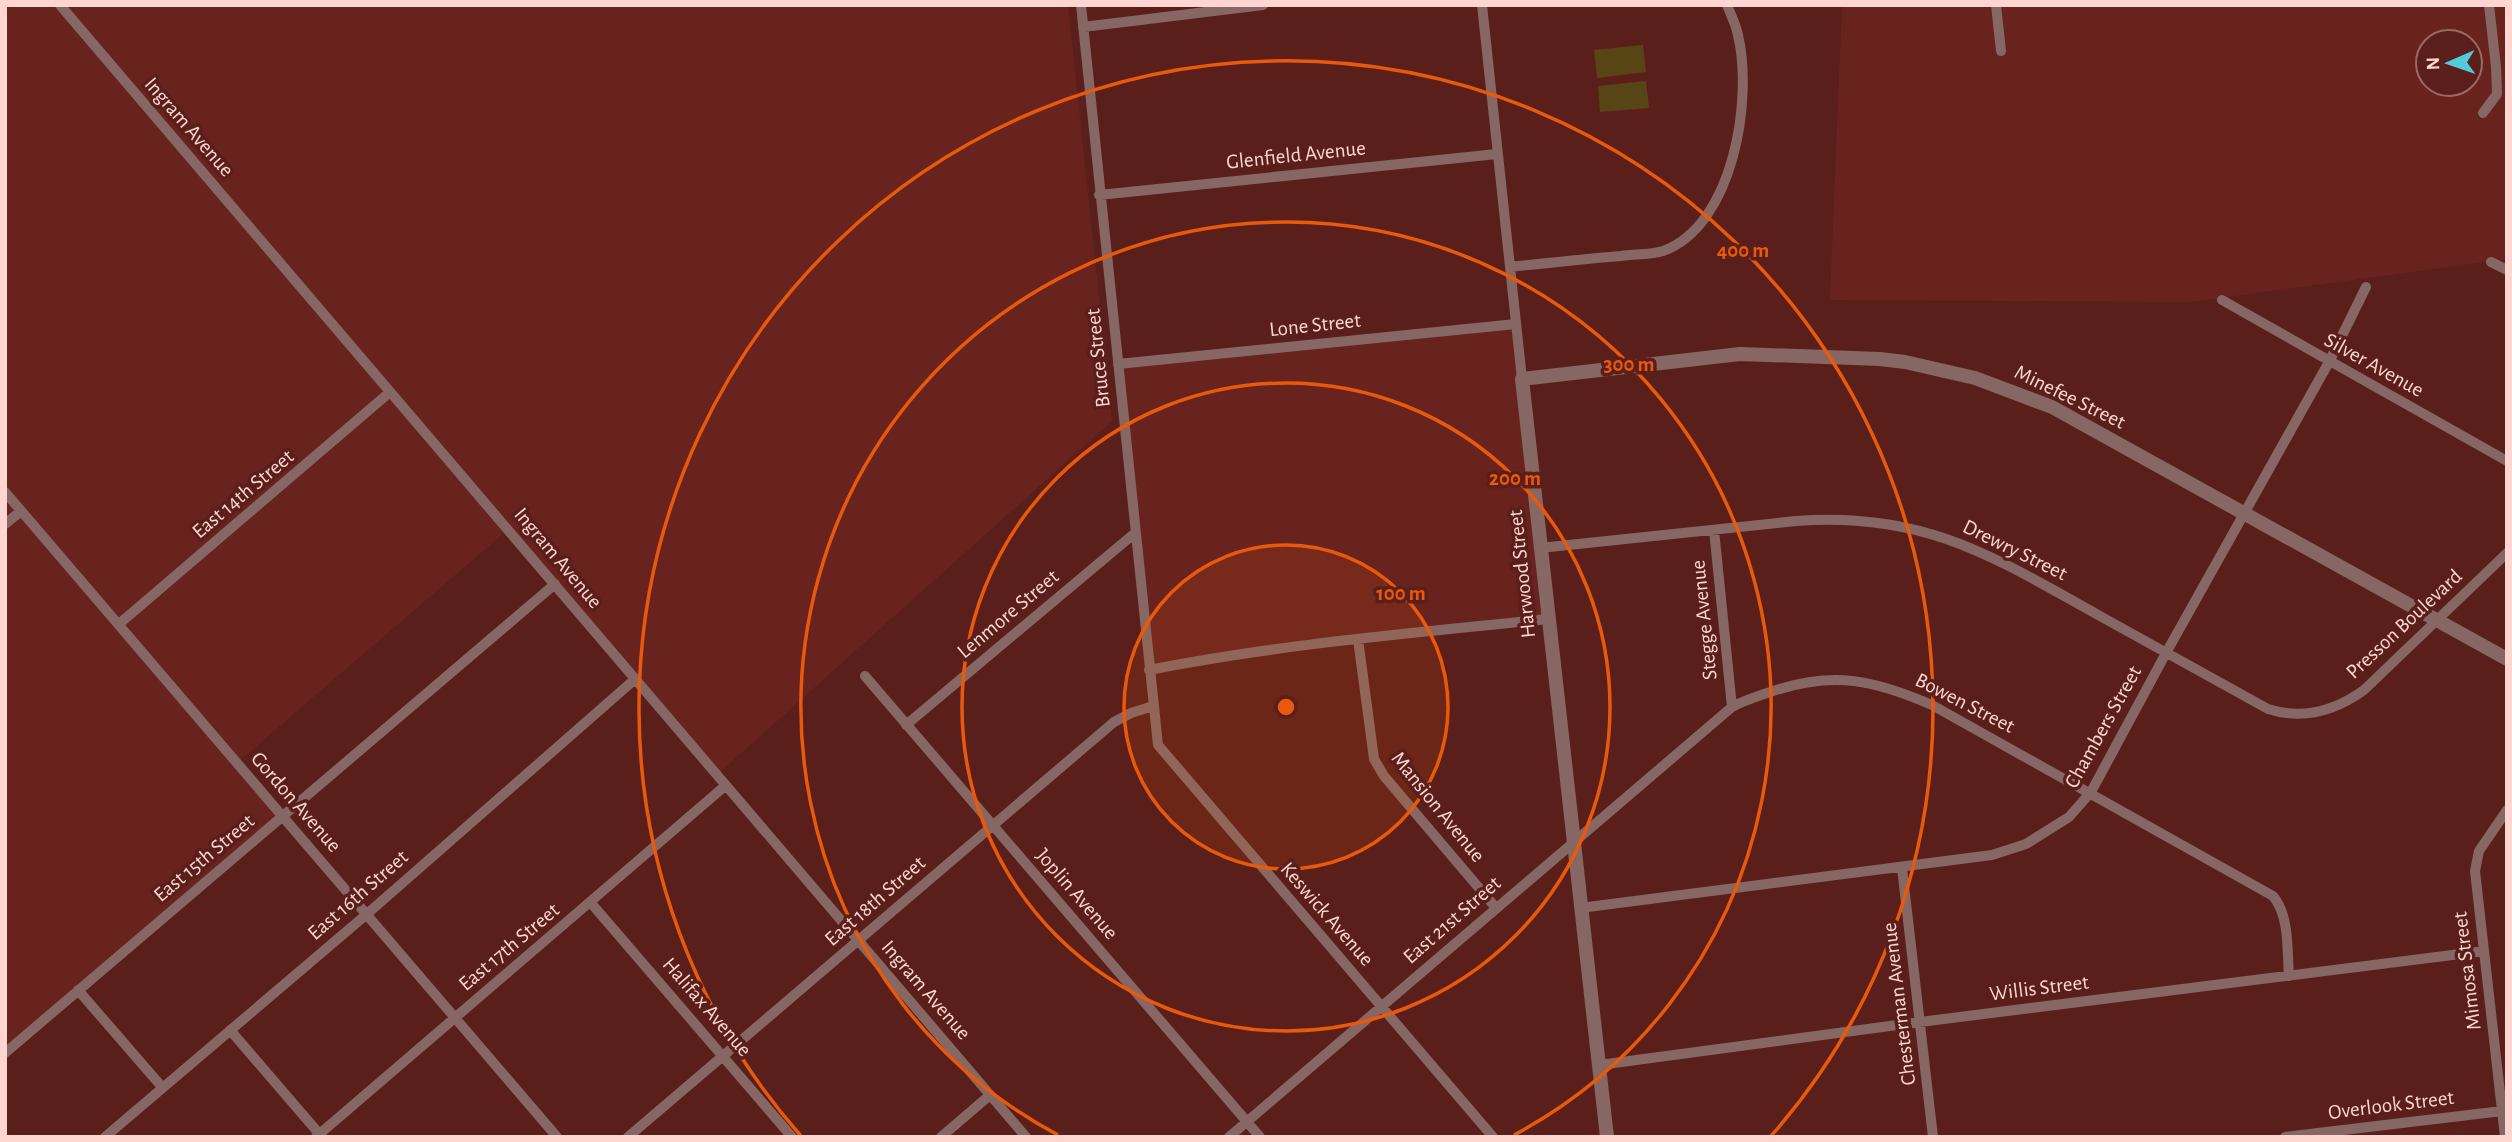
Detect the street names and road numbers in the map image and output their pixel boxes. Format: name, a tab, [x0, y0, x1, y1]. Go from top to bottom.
street label: Ingram Avenue	[140, 73, 238, 181]
street label: Glenfield Avenue	[1225, 137, 1367, 173]
street label: Bruce Street	[1082, 307, 1114, 408]
street label: Lone Street	[1268, 310, 1362, 340]
street label: Silver Avenue	[2321, 329, 2427, 401]
street label: Minefee Street	[2011, 361, 2129, 433]
street label: East 14th Street	[188, 446, 298, 542]
street label: Ingram Avenue	[510, 504, 606, 612]
street label: Harwood Street	[1505, 509, 1539, 639]
street label: Drewry Street	[1960, 516, 2071, 584]
street label: Stegge Avenue	[1687, 559, 1721, 681]
street label: Presson Boulevard	[2342, 565, 2466, 683]
street label: Lenmore Street	[953, 566, 1063, 662]
street label: Chambers Street	[2061, 662, 2145, 792]
street label: Bowen Street	[1912, 669, 2018, 737]
street label: Gordon Avenue	[247, 748, 345, 856]
street label: Mansion Avenue	[1387, 748, 1489, 866]
street label: East 15th Street	[150, 810, 258, 906]
street label: Joplin Avenue	[1032, 845, 1122, 943]
street label: East 16th Street	[304, 846, 412, 944]
street label: East 18th Street	[821, 852, 929, 950]
street label: Keswick Avenue	[1276, 858, 1378, 970]
street label: East 21st Street	[1399, 872, 1505, 968]
street label: East 17th Street	[455, 899, 563, 995]
street label: Mimosa Street	[2449, 910, 2485, 1031]
street label: Chesterman Avenue	[1879, 921, 1919, 1087]
street label: Ingram Avenue	[877, 936, 975, 1044]
street label: Halifax Avenue	[659, 953, 755, 1061]
street label: Willis Street	[1988, 971, 2090, 1005]
street label: Overlook Street	[2327, 1087, 2455, 1123]

